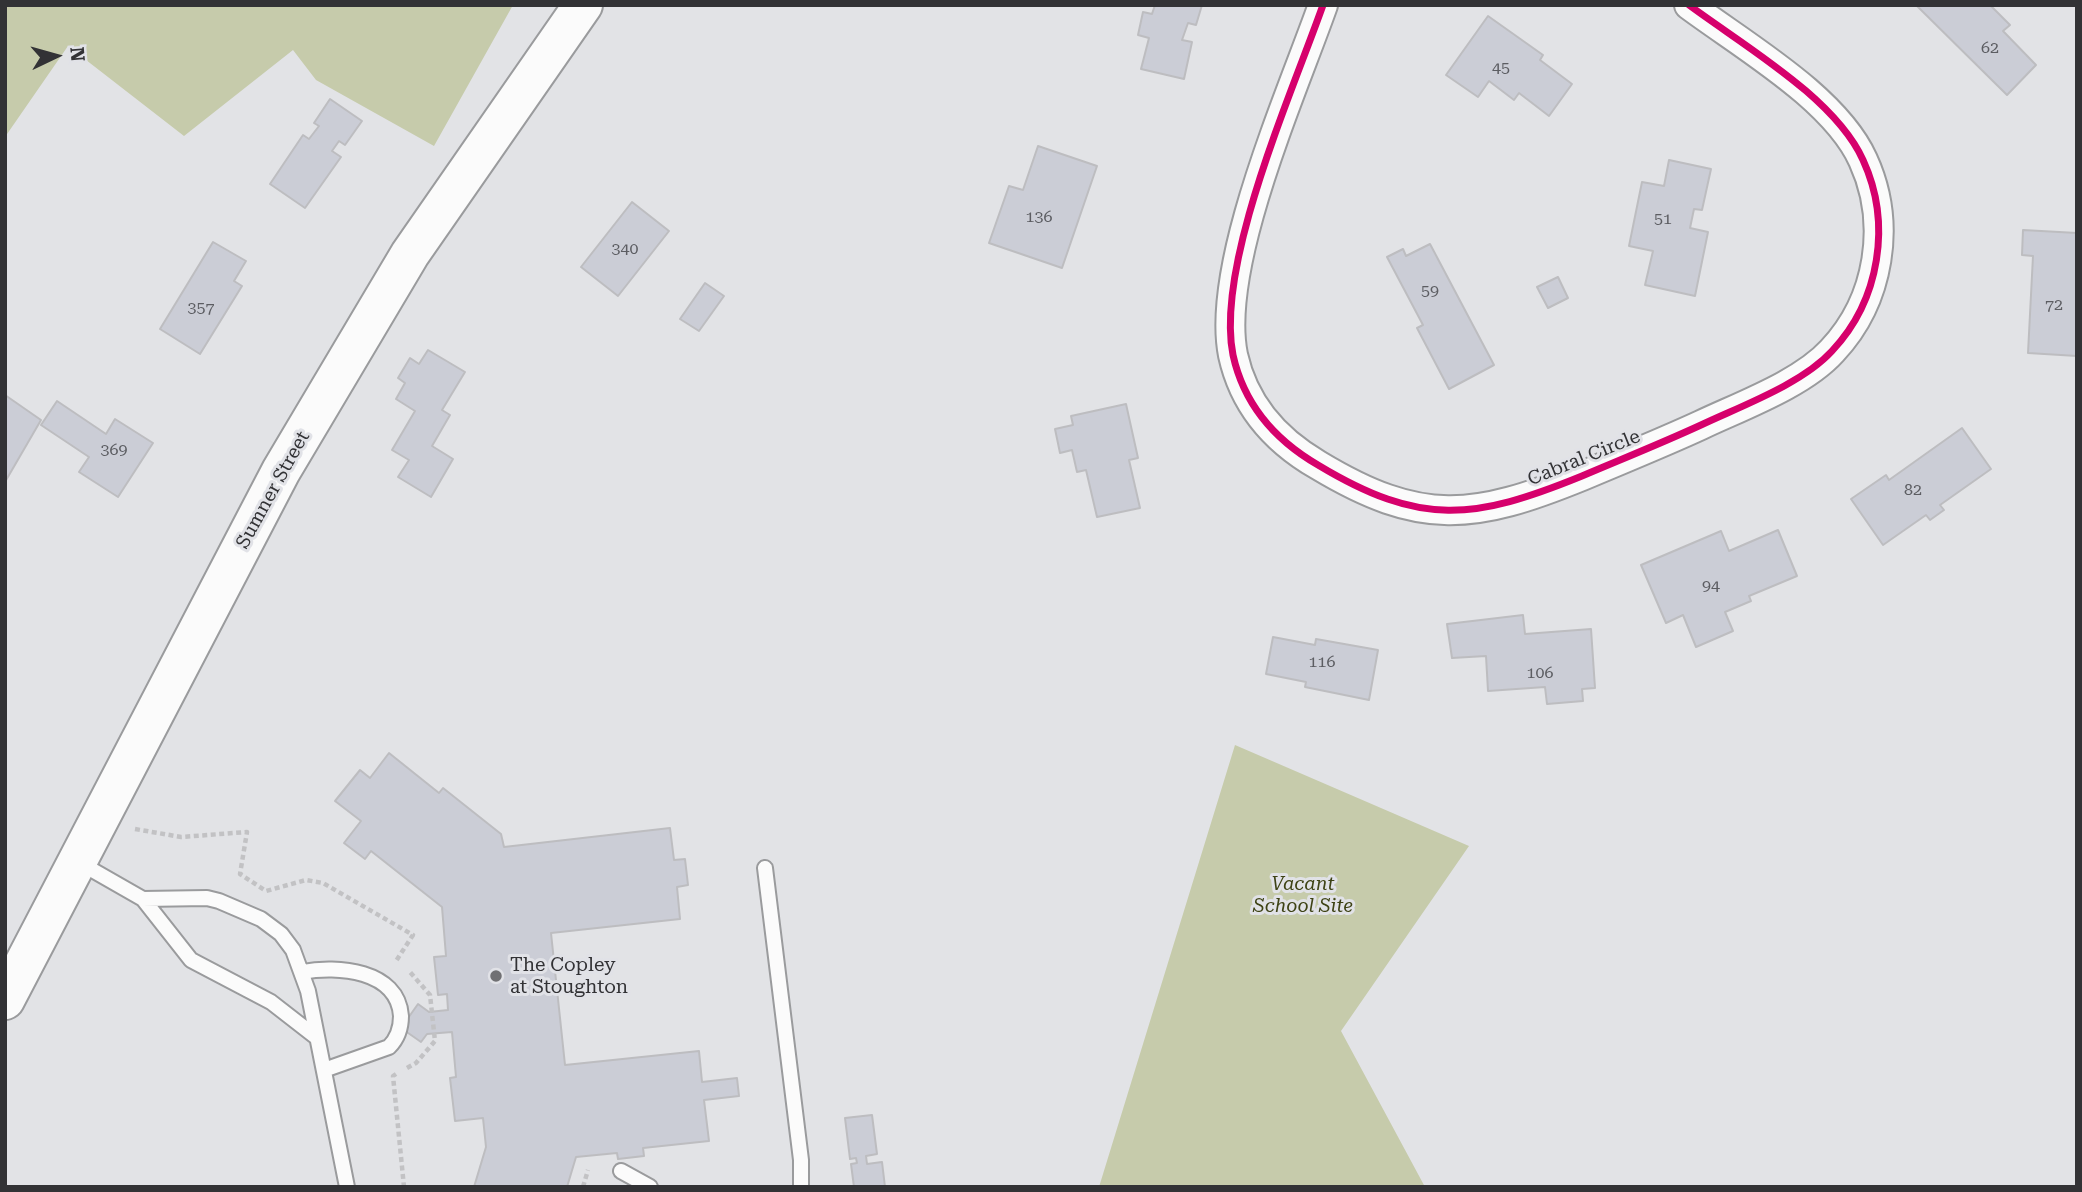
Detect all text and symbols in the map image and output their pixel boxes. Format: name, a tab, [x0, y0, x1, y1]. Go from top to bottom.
north arrow	[21, 21, 91, 91]
house number: 62	[1981, 38, 1999, 58]
text: N	[65, 46, 90, 62]
house number: 45	[1492, 58, 1510, 78]
house number: 136	[1026, 207, 1052, 227]
house number: 51	[1654, 209, 1672, 229]
house number: 340	[612, 239, 638, 259]
house number: 59	[1421, 281, 1439, 301]
house number: 72	[2045, 295, 2063, 315]
house number: 357	[188, 298, 214, 318]
street label: Cabral Circle	[1524, 425, 1644, 491]
street label: Sumner Street	[231, 427, 315, 553]
house number: 369	[101, 440, 127, 460]
house number: 82	[1904, 480, 1922, 500]
house number: 94	[1702, 576, 1720, 596]
house number: 116	[1309, 652, 1335, 672]
house number: 106	[1527, 663, 1553, 683]
park label: Vacant School Site	[1253, 873, 1353, 917]
place label: The Copley at Stoughton	[510, 954, 628, 998]
marker: The Copley at Stoughton	[488, 968, 504, 984]

